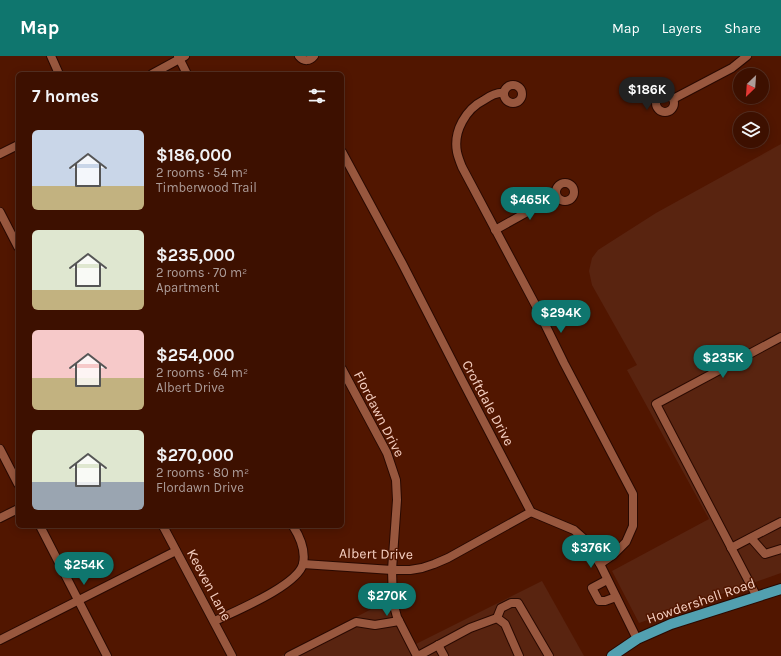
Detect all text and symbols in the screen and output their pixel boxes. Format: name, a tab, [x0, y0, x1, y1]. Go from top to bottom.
text: Map	[20, 17, 59, 39]
text: Map	[612, 20, 640, 37]
text: Layers	[662, 20, 702, 37]
text: Share	[724, 20, 761, 37]
north arrow	[733, 68, 769, 104]
map controls	[733, 68, 769, 148]
pin: $186K	[619, 77, 675, 111]
text: $186K	[628, 82, 666, 97]
icon: filters	[306, 85, 328, 107]
text: 7 homes	[32, 86, 99, 106]
button: layers	[733, 112, 769, 148]
text: $186,000	[156, 145, 232, 165]
icon: home	[64, 146, 112, 194]
text: 2 rooms · 54 m²	[156, 165, 248, 180]
text: Timberwood Trail	[156, 180, 257, 195]
pin: $465K	[502, 187, 558, 221]
text: $465K	[510, 192, 550, 207]
text: $235,000	[156, 245, 235, 265]
icon: home	[64, 246, 112, 294]
text: 2 rooms · 70 m²	[156, 265, 247, 280]
text: Apartment	[156, 280, 219, 295]
pin: $294K	[533, 300, 589, 334]
text: $294K	[541, 305, 582, 320]
text: $254,000	[156, 345, 235, 365]
pin: $235K	[695, 345, 751, 379]
icon: home	[64, 346, 112, 394]
text: $235K	[703, 350, 743, 365]
street label: Croftdale Drive	[458, 357, 518, 449]
text: 2 rooms · 64 m²	[156, 365, 248, 380]
street label: Flordawn Drive	[350, 368, 408, 460]
text: Albert Drive	[156, 380, 225, 395]
text: $270,000	[156, 445, 234, 465]
icon: home	[64, 446, 112, 494]
text: 2 rooms · 80 m²	[156, 465, 249, 480]
text: Flordawn Drive	[156, 480, 244, 495]
pin: $376K	[563, 535, 619, 569]
text: $376K	[571, 540, 611, 555]
street label: Albert Drive	[339, 545, 413, 563]
street label: Keeven Lane	[183, 546, 235, 624]
pin: $254K	[56, 552, 112, 586]
text: $254K	[64, 557, 104, 572]
street label: Howdershell Road	[644, 574, 758, 628]
pin: $270K	[359, 583, 415, 617]
text: $270K	[367, 588, 407, 603]

